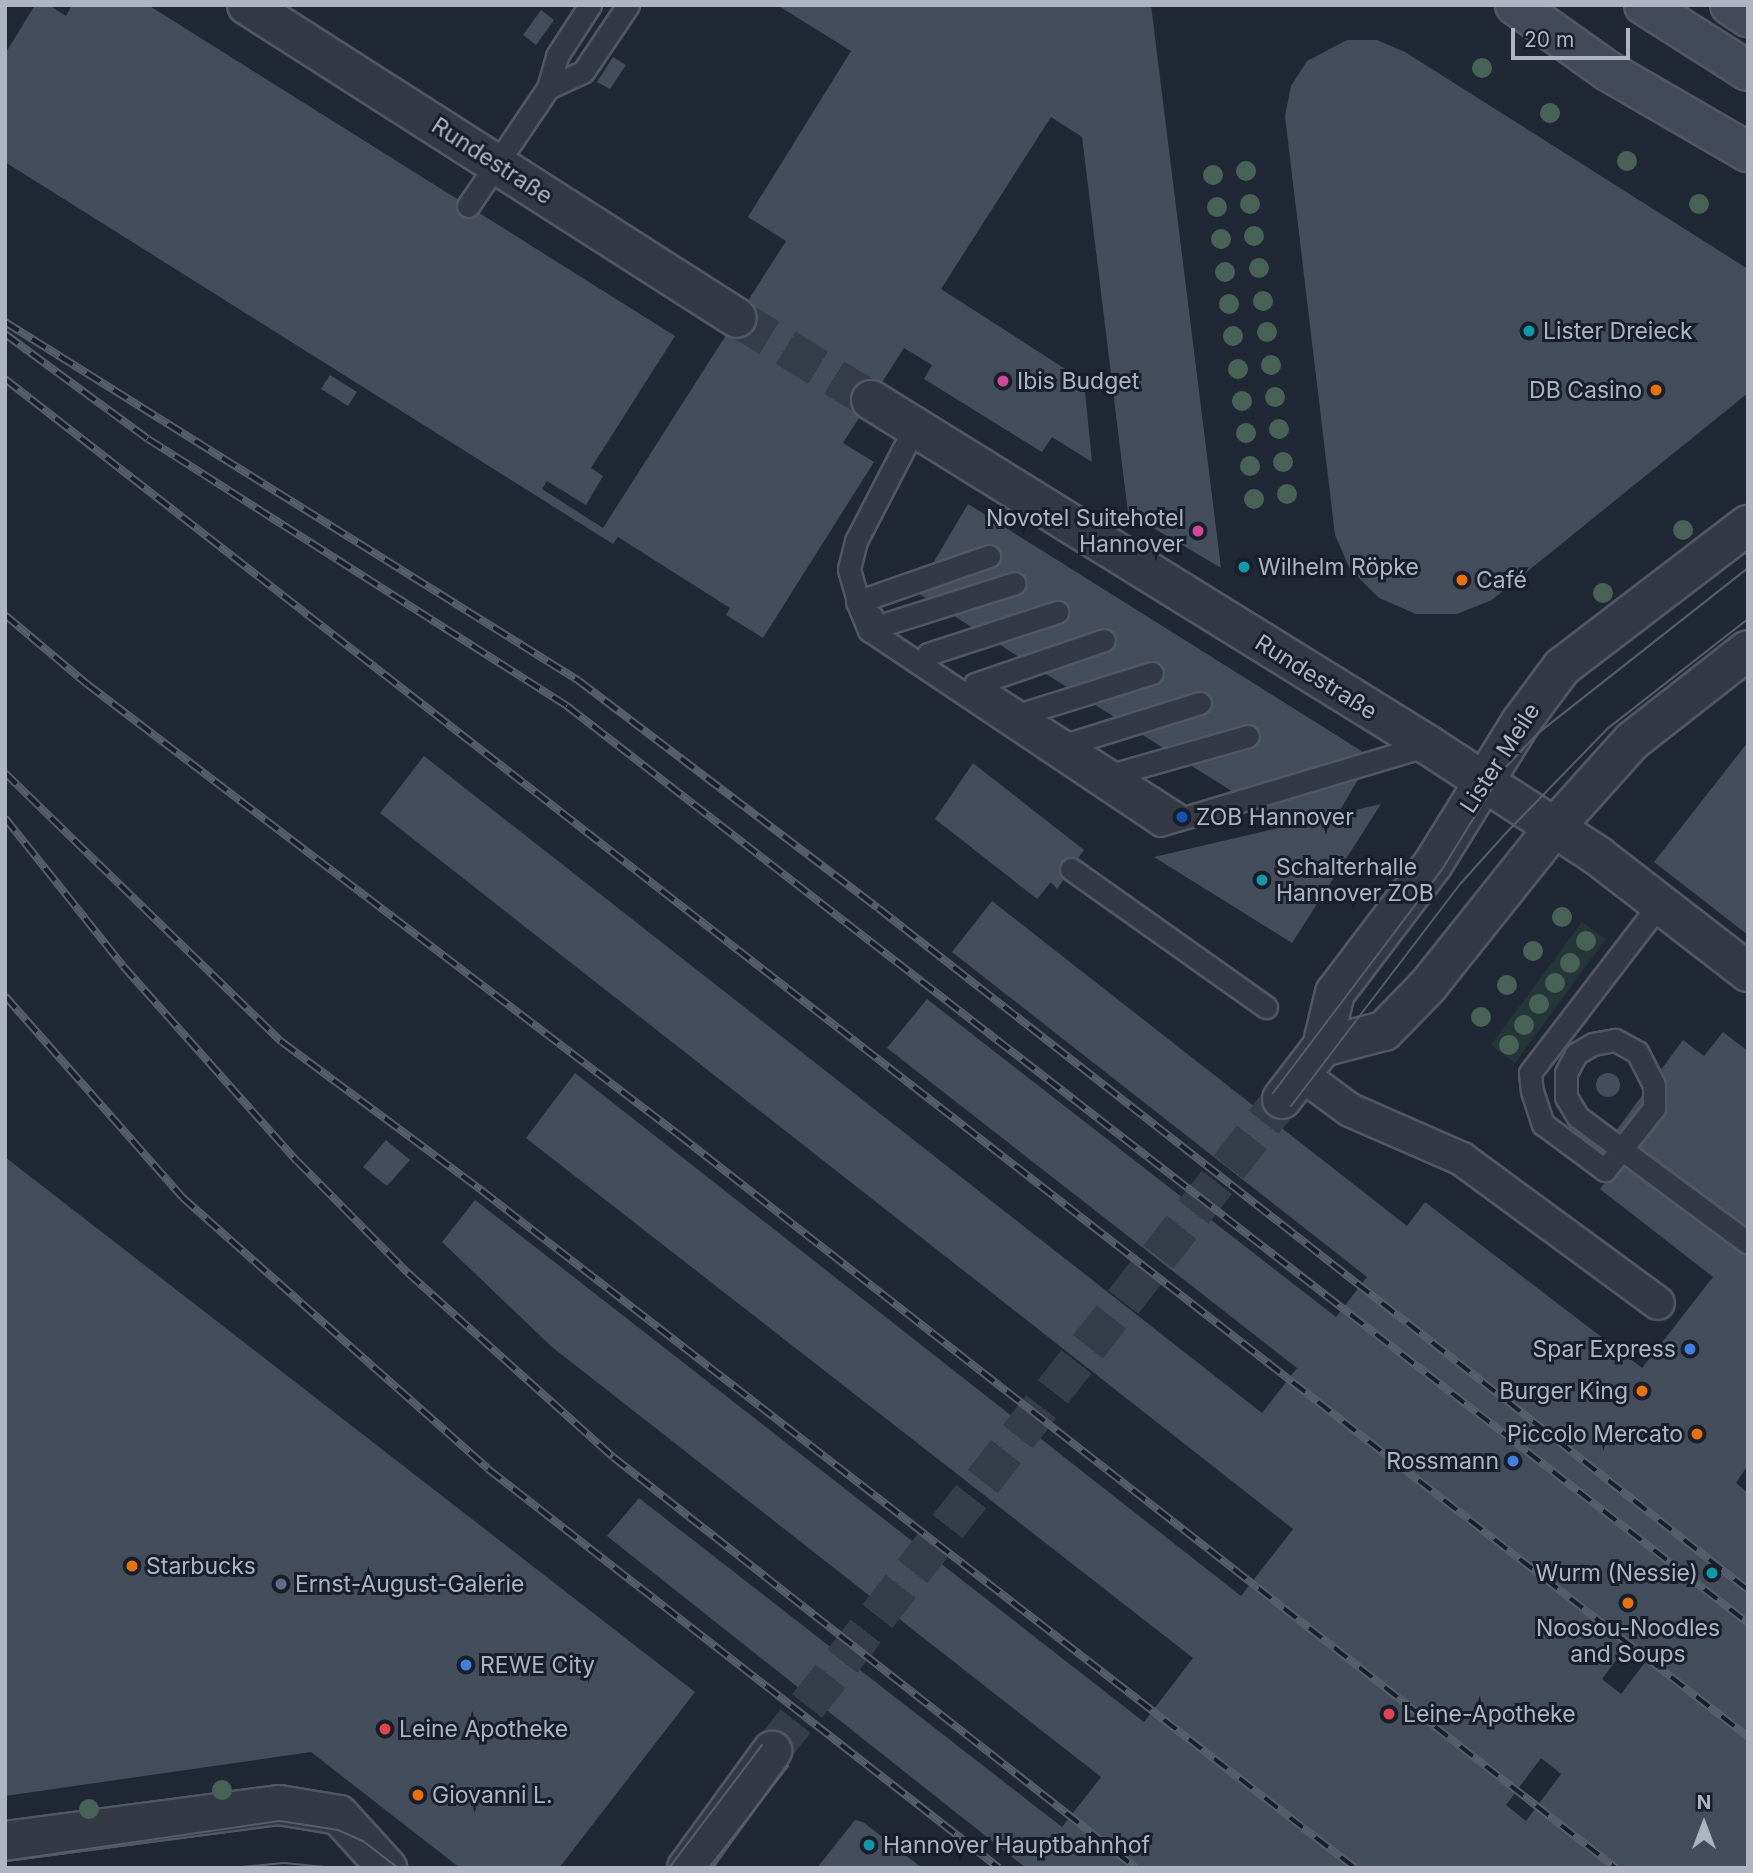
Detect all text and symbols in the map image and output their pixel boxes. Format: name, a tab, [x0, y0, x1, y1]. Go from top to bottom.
scale bar	[1515, 14, 1634, 58]
text: 20 m	[1524, 27, 1574, 52]
street label: Rundestraße	[426, 112, 558, 210]
place label: Lister Dreieck	[1543, 317, 1693, 345]
marker: Lister Dreieck	[1521, 323, 1537, 339]
place label: Ibis Budget	[1017, 367, 1139, 395]
marker: Ibis Budget	[995, 373, 1011, 389]
place label: DB Casino	[1529, 376, 1642, 404]
marker: DB Casino	[1648, 382, 1664, 398]
place label: Novotel Suitehotel Hannover	[986, 504, 1184, 558]
marker: Novotel Suitehotel Hannover	[1190, 523, 1206, 539]
place label: Wilhelm Röpke	[1258, 553, 1419, 581]
marker: Wilhelm Röpke	[1236, 559, 1252, 575]
place label: Café	[1476, 566, 1527, 594]
marker: Café	[1454, 572, 1470, 588]
street label: Rundestraße	[1250, 629, 1382, 725]
street label: Lister Meile	[1454, 698, 1546, 818]
place label: ZOB Hannover	[1196, 803, 1354, 831]
marker: ZOB Hannover	[1174, 809, 1190, 825]
place label: Schalterhalle Hannover ZOB	[1276, 853, 1434, 907]
marker: Schalterhalle Hannover ZOB	[1254, 872, 1270, 888]
place label: Spar Express	[1532, 1335, 1676, 1363]
marker: Spar Express	[1682, 1341, 1698, 1357]
place label: Burger King	[1499, 1377, 1628, 1405]
marker: Burger King	[1634, 1383, 1650, 1399]
place label: Piccolo Mercato	[1507, 1420, 1683, 1448]
marker: Piccolo Mercato	[1689, 1426, 1705, 1442]
place label: Rossmann	[1386, 1447, 1499, 1475]
marker: Rossmann	[1505, 1453, 1521, 1469]
place label: Starbucks	[146, 1552, 256, 1580]
marker: Starbucks	[124, 1558, 140, 1574]
place label: Wurm (Nessie)	[1536, 1559, 1698, 1587]
marker: Wurm (Nessie)	[1704, 1565, 1720, 1581]
place label: Ernst-August-Galerie	[295, 1570, 524, 1598]
marker: Ernst-August-Galerie	[273, 1576, 289, 1592]
marker: Noosou-Noodles and Soups	[1620, 1595, 1636, 1611]
place label: Noosou-Noodles and Soups	[1536, 1614, 1720, 1668]
place label: REWE City	[480, 1651, 595, 1679]
marker: REWE City	[458, 1657, 474, 1673]
place label: Leine-Apotheke	[1403, 1700, 1576, 1728]
marker: Leine-Apotheke	[1381, 1706, 1397, 1722]
place label: Leine Apotheke	[399, 1715, 568, 1743]
marker: Leine Apotheke	[377, 1721, 393, 1737]
place label: Giovanni L.	[432, 1781, 553, 1809]
marker: Giovanni L.	[410, 1787, 426, 1803]
north arrow	[1669, 1789, 1739, 1859]
text: N	[1697, 1791, 1711, 1814]
place label: Hannover Hauptbahnhof	[883, 1831, 1150, 1859]
marker: Hannover Hauptbahnhof	[861, 1837, 877, 1853]

